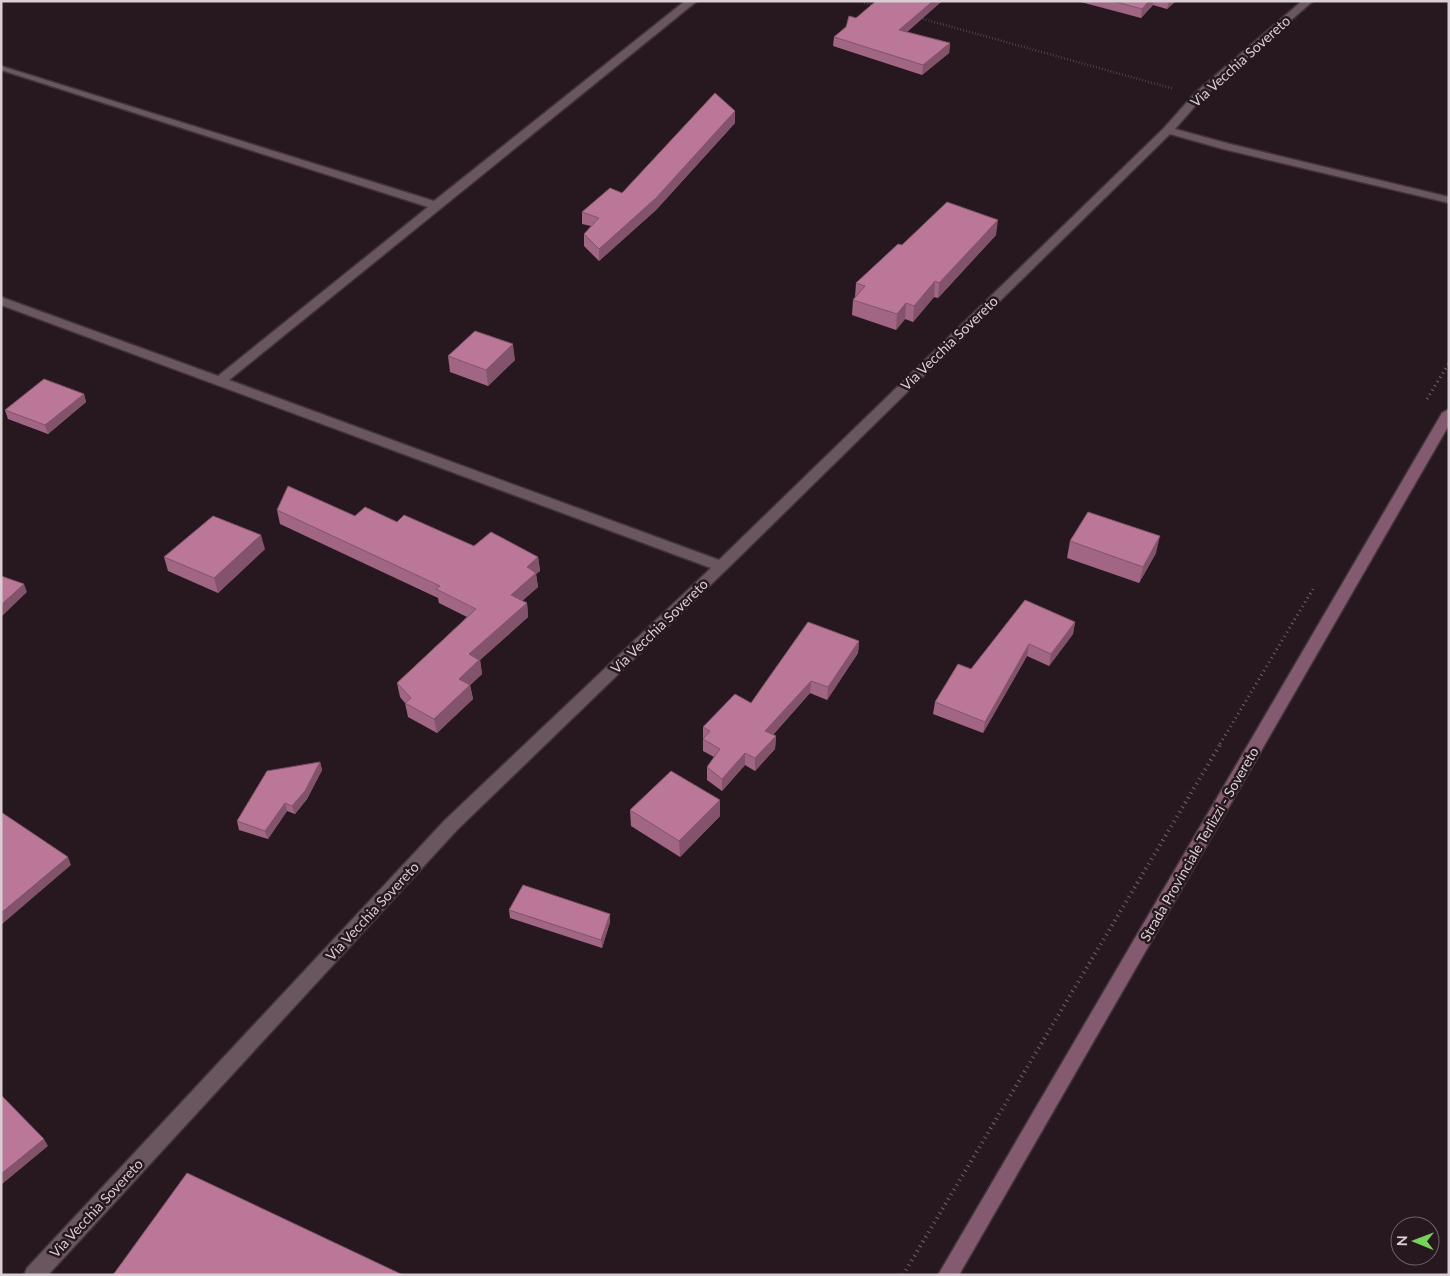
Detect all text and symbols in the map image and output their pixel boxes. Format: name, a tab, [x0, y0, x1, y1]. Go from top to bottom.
street label: Via Vecchia Sovereto	[1187, 12, 1293, 110]
street label: Via Vecchia Sovereto	[897, 292, 1001, 394]
street label: Via Vecchia Sovereto	[607, 575, 711, 677]
street label: Strada Provinciale Terlizzi - Sovereto	[1136, 744, 1262, 944]
street label: Via Vecchia Sovereto	[322, 858, 422, 964]
street label: Via Vecchia Sovereto	[46, 1155, 146, 1261]
north arrow	[1390, 1216, 1440, 1266]
text: N	[1393, 1235, 1410, 1246]

